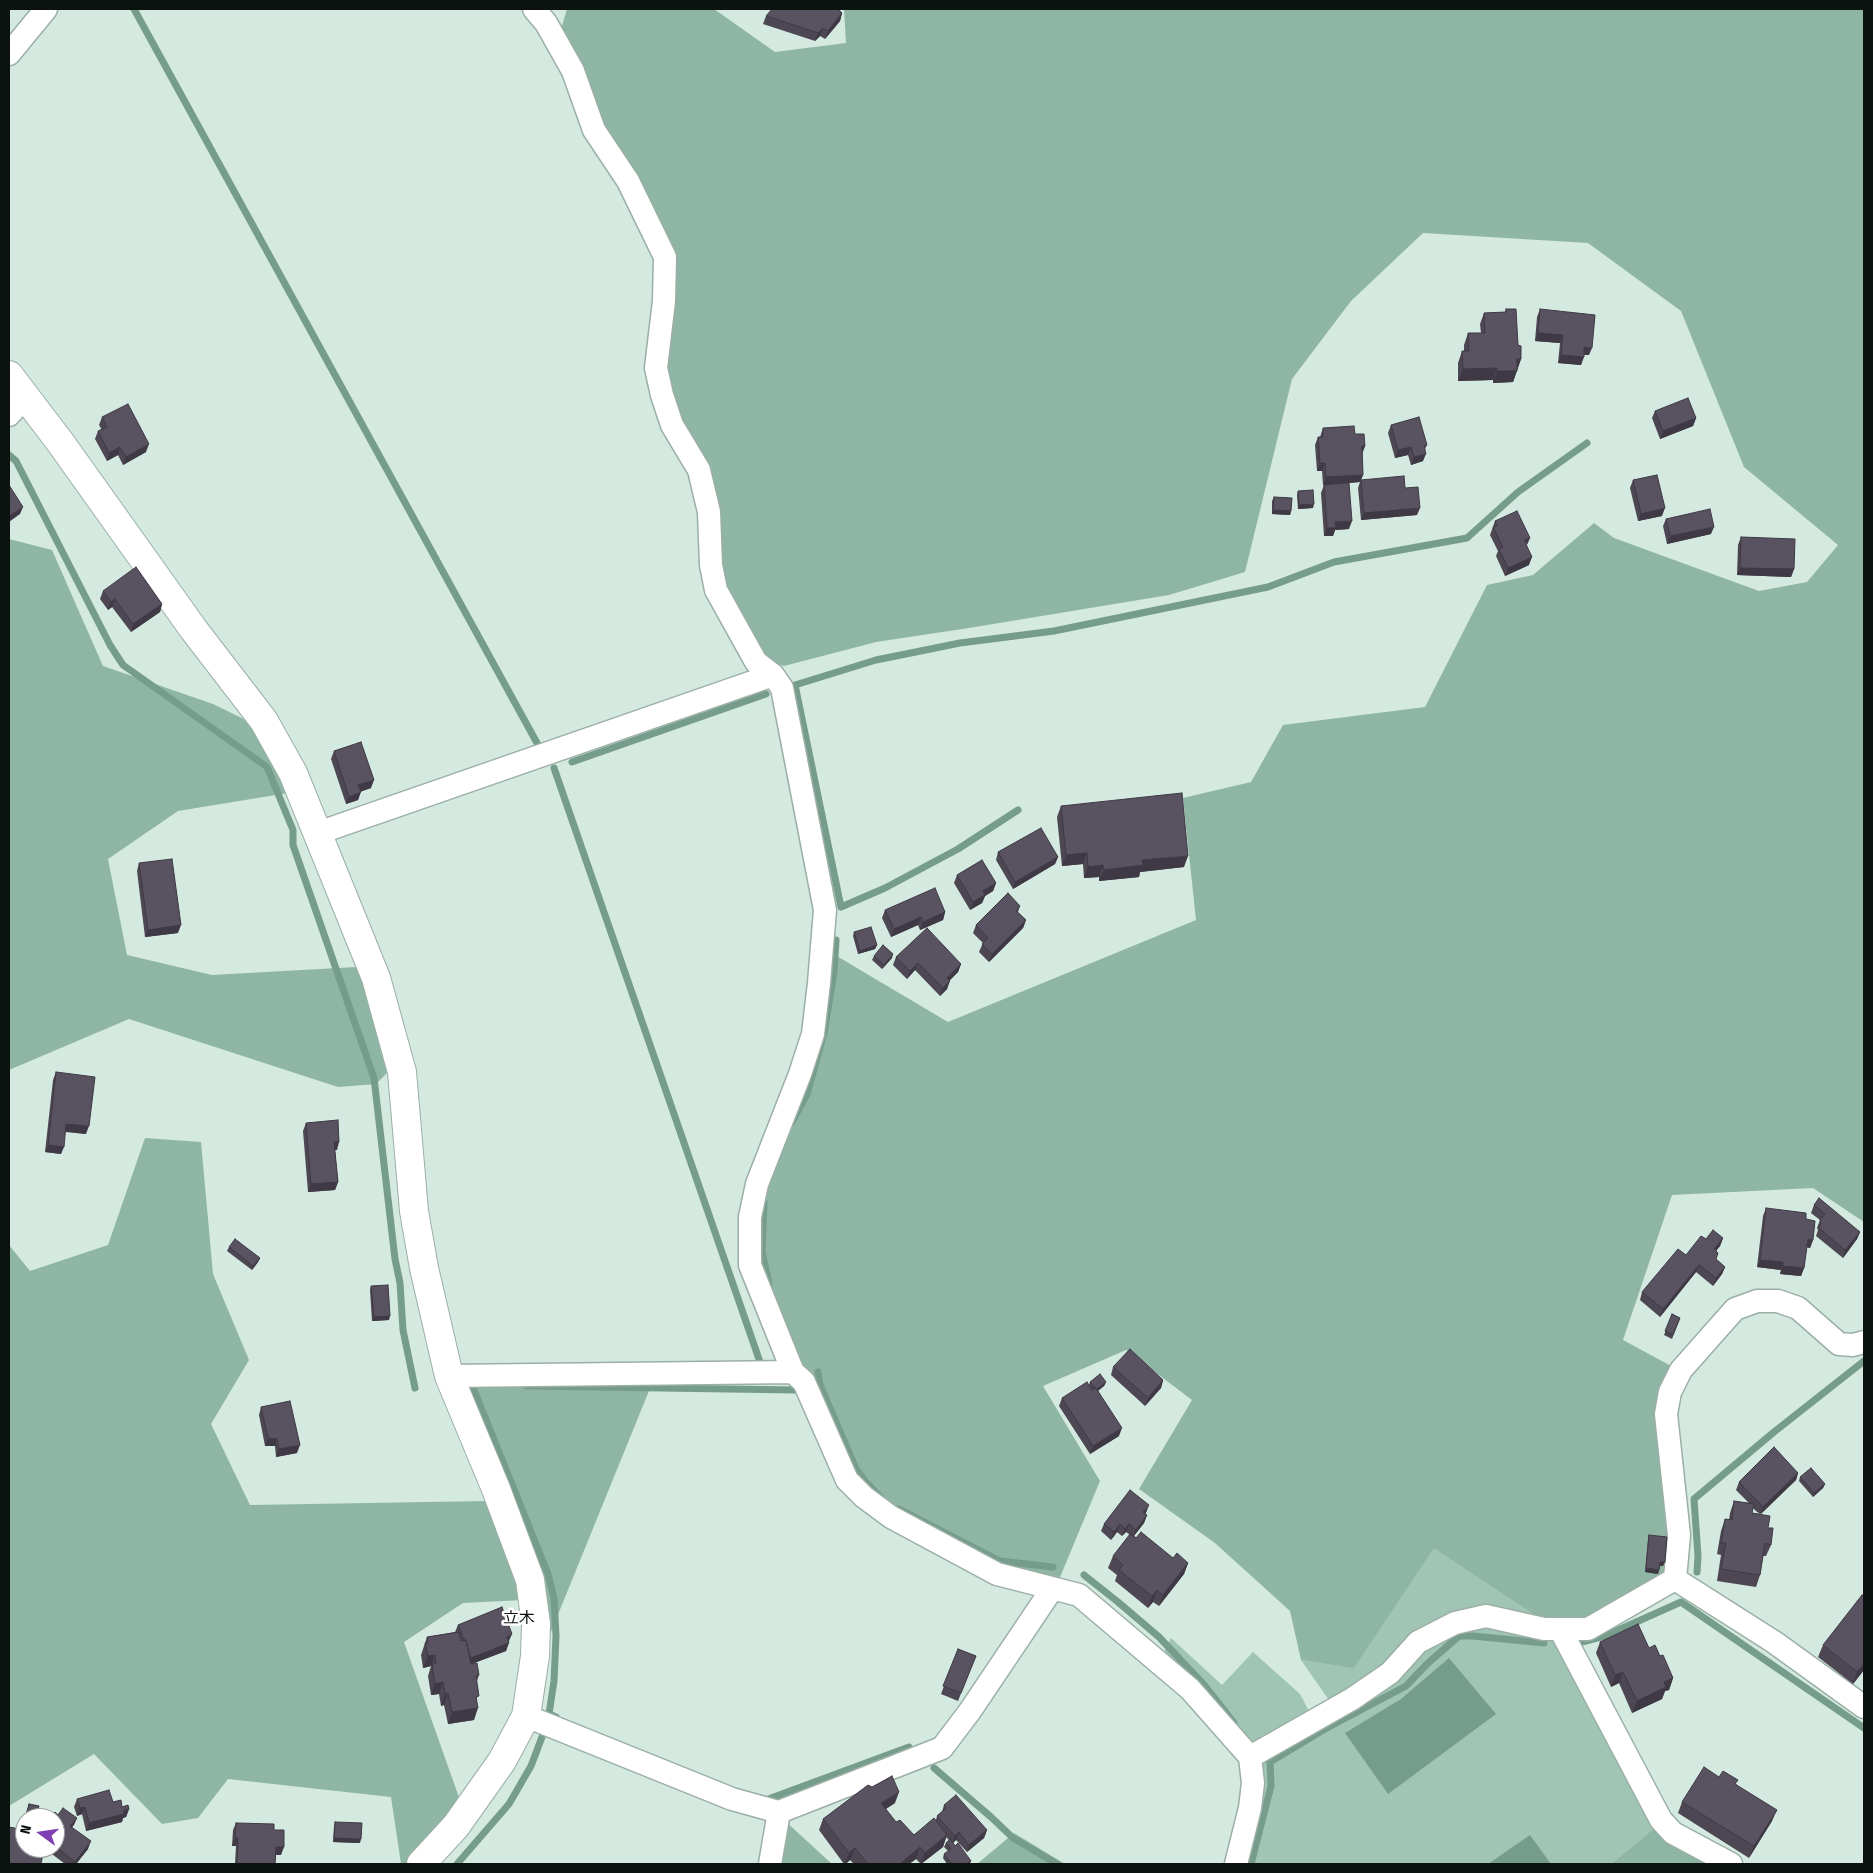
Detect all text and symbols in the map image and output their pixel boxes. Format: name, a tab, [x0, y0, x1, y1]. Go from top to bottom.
district label: 立木	[503, 1609, 535, 1629]
north arrow	[15, 1808, 65, 1858]
text: N	[17, 1823, 35, 1836]

